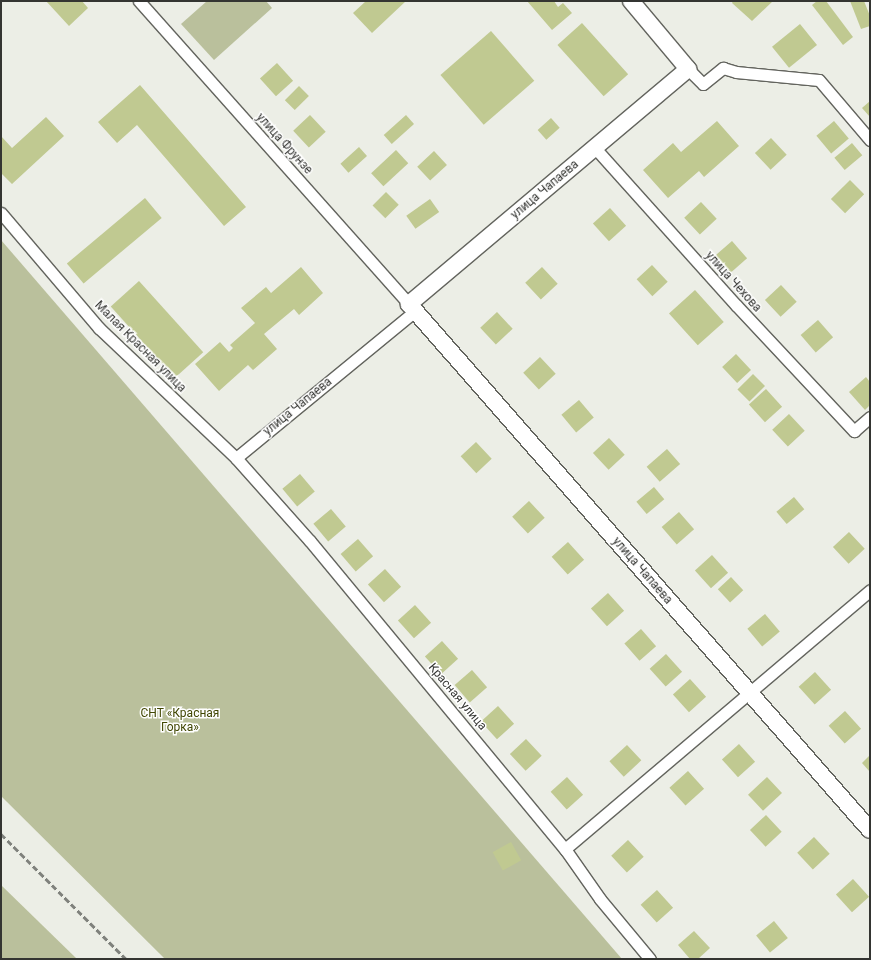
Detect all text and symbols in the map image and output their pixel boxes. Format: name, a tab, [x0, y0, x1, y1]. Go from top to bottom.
street label: улица Фрунзе	[253, 111, 315, 177]
street label: улица Чапаева	[508, 158, 582, 222]
street label: улица Чехова	[702, 249, 764, 315]
street label: Малая Красная улица	[91, 298, 189, 396]
street label: улица Чапаева	[261, 375, 335, 439]
street label: улица Чапаева	[609, 535, 675, 607]
street label: Красная улица	[425, 661, 489, 733]
park label: СНТ «Красная Горка»	[140, 707, 220, 735]

